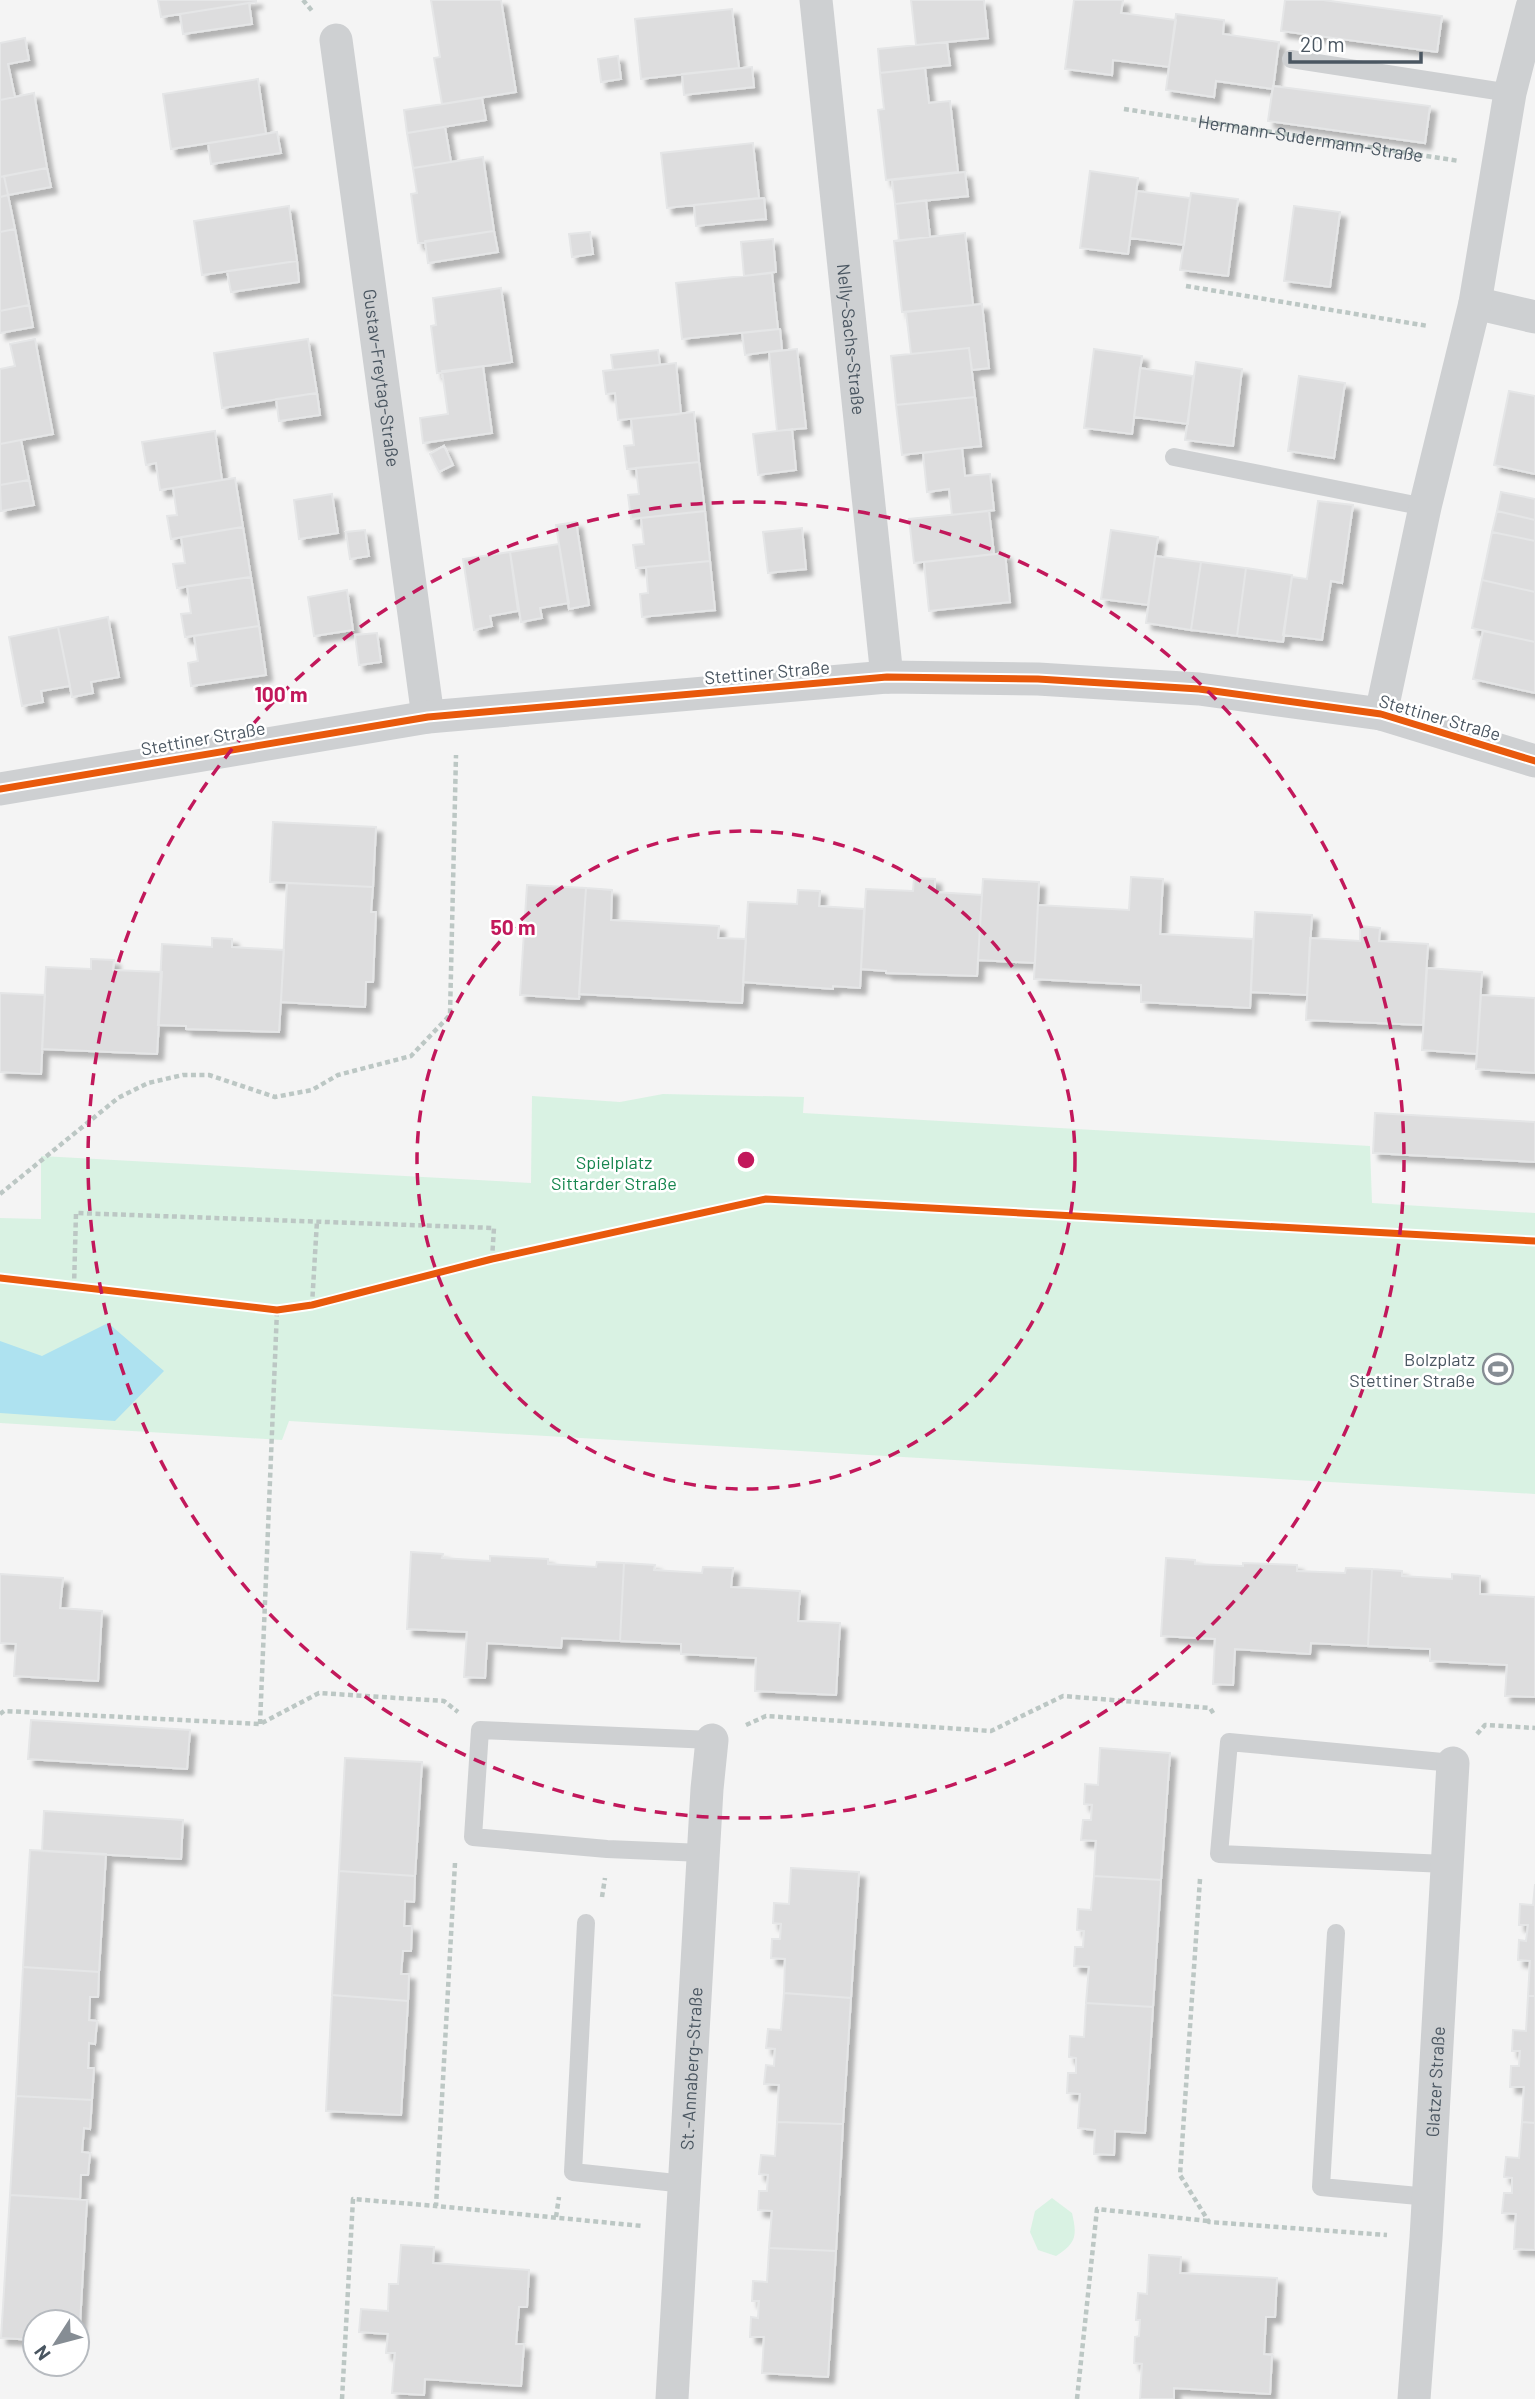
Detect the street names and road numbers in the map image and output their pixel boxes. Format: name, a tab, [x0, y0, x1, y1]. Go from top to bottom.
street label: Hermann-Sudermann-Straße	[1197, 110, 1425, 166]
street label: Nelly-Sachs-Straße	[833, 262, 870, 416]
street label: Gustav-Freytag-Straße	[359, 287, 405, 468]
street label: Stettiner Straße	[703, 656, 831, 688]
street label: Stettiner Straße	[1377, 689, 1503, 745]
street label: Stettiner Straße	[139, 716, 267, 760]
street label: St.-Annaberg-Straße	[675, 1986, 707, 2151]
street label: Glatzer Straße	[1421, 2026, 1449, 2138]

